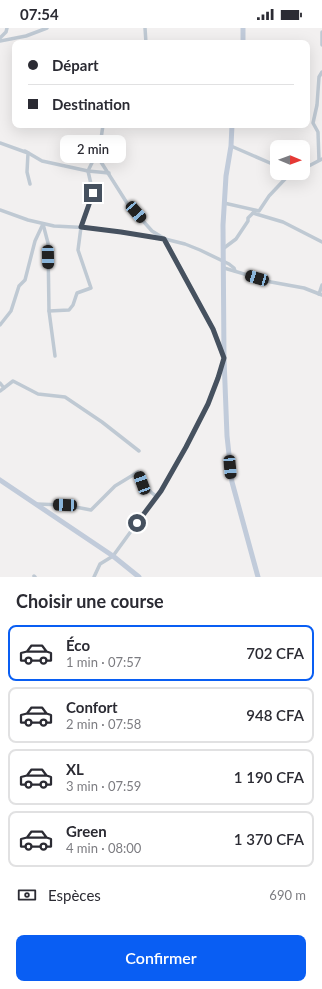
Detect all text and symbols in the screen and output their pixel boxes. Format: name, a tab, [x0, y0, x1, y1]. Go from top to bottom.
text: 07:54	[20, 5, 59, 23]
text: Départ	[52, 56, 99, 74]
text: Destination	[52, 95, 130, 113]
callout: 2 min	[60, 135, 126, 163]
north arrow	[270, 140, 310, 180]
map controls	[270, 140, 310, 180]
text: 2 min	[77, 141, 109, 157]
route end	[84, 184, 102, 202]
car	[124, 199, 148, 225]
car	[42, 245, 54, 269]
car	[244, 269, 270, 287]
car	[223, 455, 237, 479]
car	[132, 470, 152, 496]
car	[53, 499, 77, 511]
route start	[128, 514, 146, 532]
text: Choisir une course	[16, 590, 164, 612]
icon: car	[18, 635, 54, 671]
text: Éco	[66, 636, 90, 654]
text: 702 CFA	[246, 644, 304, 662]
text: 1 min · 07:57	[66, 654, 141, 670]
icon: car	[18, 697, 54, 733]
text: Confort	[66, 698, 118, 716]
text: 948 CFA	[246, 706, 304, 724]
text: 2 min · 07:58	[66, 716, 141, 732]
icon: car	[18, 759, 54, 795]
text: XL	[66, 760, 84, 778]
text: 1 190 CFA	[234, 768, 304, 786]
text: 3 min · 07:59	[66, 778, 141, 794]
icon: car	[18, 821, 54, 857]
text: Green	[66, 822, 107, 840]
text: 1 370 CFA	[234, 830, 304, 848]
text: 4 min · 08:00	[66, 840, 141, 856]
icon: cash	[16, 884, 38, 906]
text: Espèces	[48, 886, 101, 904]
text: 690 m	[269, 887, 306, 903]
button: Confirmer	[16, 935, 306, 981]

